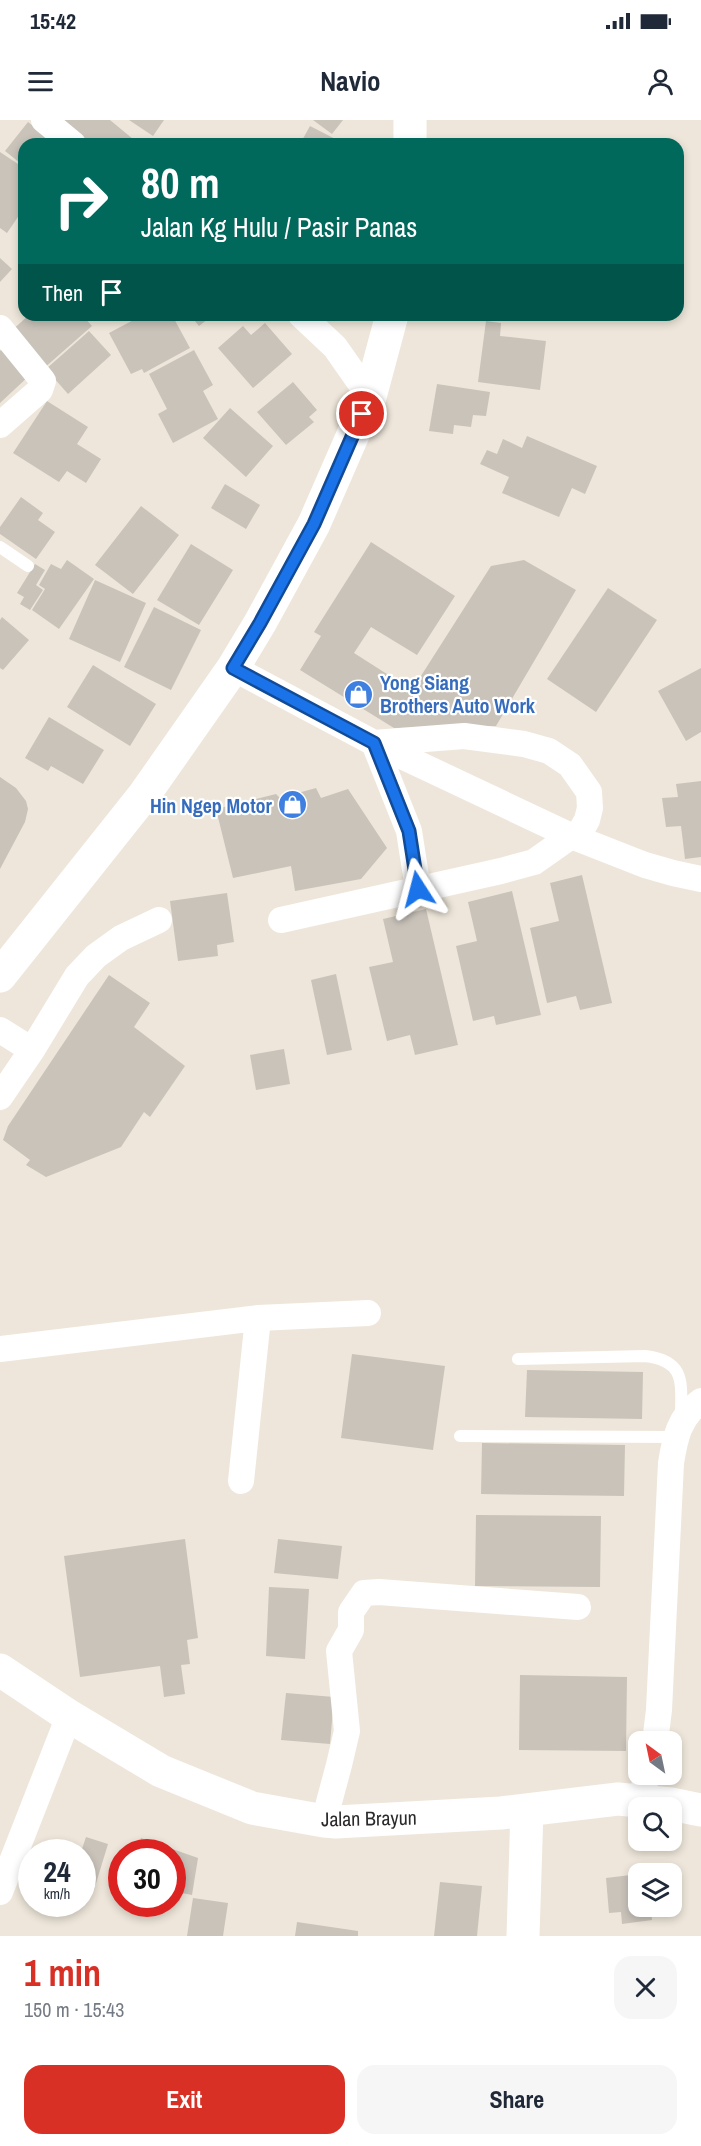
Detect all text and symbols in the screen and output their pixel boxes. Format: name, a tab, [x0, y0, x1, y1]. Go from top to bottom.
text: 15:42	[30, 6, 76, 36]
text: Navio	[320, 63, 381, 99]
icon: menu	[24, 65, 57, 98]
icon: person	[644, 65, 677, 98]
text: 80 m	[141, 155, 220, 211]
icon: right	[42, 162, 120, 240]
text: Jalan Kg Hulu / Pasir Panas	[141, 209, 417, 245]
icon: arrive	[95, 276, 128, 309]
text: Then	[42, 278, 83, 308]
pin	[336, 388, 387, 439]
icon: arrive	[345, 397, 378, 430]
place label: Yong Siang Brothers Auto Work	[380, 669, 536, 719]
shop icon: Yong Siang Brothers Auto Work	[343, 678, 375, 710]
shop icon: Hin Ngep Motor	[277, 789, 309, 821]
place label: Hin Ngep Motor	[150, 792, 273, 819]
position arrow	[386, 857, 450, 921]
north arrow	[628, 1731, 682, 1785]
map controls	[628, 1731, 682, 1917]
button: search	[628, 1797, 682, 1851]
street label: Jalan Brayun	[321, 1804, 417, 1832]
speed limit sign: 30	[108, 1839, 186, 1917]
text: 24	[43, 1851, 71, 1891]
button: layers	[628, 1863, 682, 1917]
text: km/h	[44, 1883, 70, 1904]
text: 1 min	[24, 1949, 101, 1997]
button: close	[614, 1956, 677, 2019]
text: 150 m · 15:43	[24, 1996, 124, 2023]
button: Exit	[24, 2065, 345, 2134]
button: Share	[357, 2065, 677, 2134]

